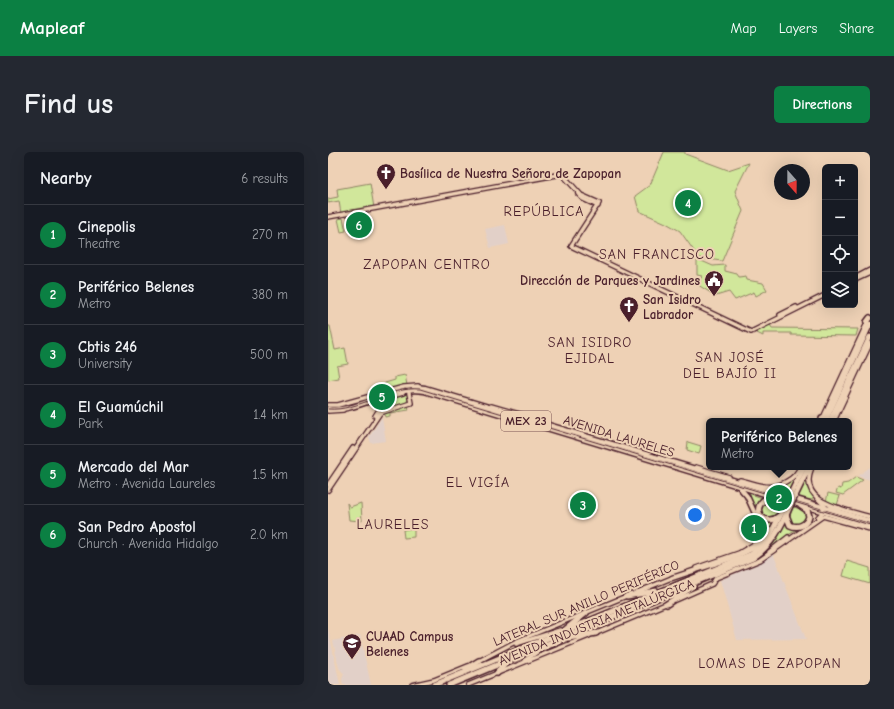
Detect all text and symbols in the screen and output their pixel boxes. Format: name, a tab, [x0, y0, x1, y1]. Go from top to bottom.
text: Mapleaf	[20, 17, 84, 39]
text: Map	[730, 20, 757, 37]
text: Layers	[779, 20, 817, 37]
text: Share	[839, 20, 874, 37]
button: Directions	[774, 86, 870, 123]
text: Find us	[24, 88, 113, 120]
church icon: Basílica de Nuestra Señora de Zapopan	[375, 162, 397, 190]
north arrow	[774, 164, 810, 200]
map controls	[822, 164, 858, 308]
button: +	[822, 164, 858, 200]
place label: Basílica de Nuestra Señora de Zapopan	[400, 166, 621, 181]
text: Nearby	[40, 169, 91, 188]
text: 6 results	[241, 171, 288, 186]
pin: 4	[675, 188, 701, 218]
button: −	[822, 200, 858, 236]
district label: REPÚBLICA	[504, 203, 584, 220]
pin: 6	[346, 210, 372, 240]
text: Cinepolis	[78, 218, 135, 236]
text: 1	[50, 227, 56, 242]
text: 270 m	[252, 227, 288, 242]
text: Theatre	[78, 236, 120, 251]
button: locate	[822, 236, 858, 272]
district label: SAN FRANCISCO	[599, 246, 715, 263]
district label: ZAPOPAN CENTRO	[363, 256, 491, 273]
public building icon: Dirección de Parques y Jardines	[703, 269, 725, 297]
button: layers	[822, 272, 858, 308]
place label: Dirección de Parques y Jardines	[520, 273, 700, 288]
text: Periférico Belenes	[78, 278, 194, 296]
text: 2	[50, 287, 56, 302]
text: 380 m	[252, 287, 288, 302]
place label: San Isidro Labrador	[643, 292, 701, 322]
church icon: San Isidro Labrador	[618, 295, 640, 323]
text: Metro	[78, 296, 111, 311]
district label: SAN ISIDRO EJIDAL	[548, 334, 632, 367]
text: Cbtis 246	[78, 338, 137, 356]
text: 3	[50, 347, 56, 362]
text: 500 m	[250, 347, 288, 362]
district label: SAN JOSÉ DEL BAJÍO II	[683, 349, 777, 382]
text: University	[78, 356, 132, 371]
pin: 5	[369, 382, 395, 412]
text: El Guamúchil	[78, 398, 164, 416]
text: 4	[50, 407, 56, 422]
text: 1.4 km	[253, 407, 288, 422]
road number: MEX 23	[501, 411, 551, 431]
street label: AVENIDA LAURELES	[562, 412, 676, 460]
text: Park	[78, 416, 103, 431]
popup	[706, 418, 852, 470]
text: Periférico Belenes	[721, 428, 837, 446]
text: Metro	[721, 446, 754, 461]
text: Mercado del Mar	[78, 458, 188, 476]
text: 5	[50, 467, 56, 482]
text: 1.5 km	[252, 467, 288, 482]
district label: EL VIGÍA	[446, 474, 510, 491]
text: Metro · Avenida Laureles	[78, 476, 215, 491]
pin: 2	[766, 483, 792, 513]
pin: 3	[570, 490, 596, 520]
your location	[685, 505, 705, 525]
pin: 1	[741, 513, 767, 543]
district label: LAURELES	[357, 516, 429, 533]
text: San Pedro Apostol	[78, 518, 196, 536]
text: 6	[50, 527, 56, 542]
text: 2.0 km	[250, 527, 288, 542]
text: Church · Avenida Hidalgo	[78, 536, 218, 551]
street label: LATERAL SUR ANILLO PERIFÉRICO	[490, 556, 681, 649]
street label: AVENIDA INDUSTRIA METALÚRGICA	[496, 575, 696, 668]
place label: CUAAD Campus Belenes	[366, 629, 454, 659]
school or university icon: CUAAD Campus Belenes	[341, 632, 363, 660]
district label: LOMAS DE ZAPOPAN	[698, 655, 842, 672]

